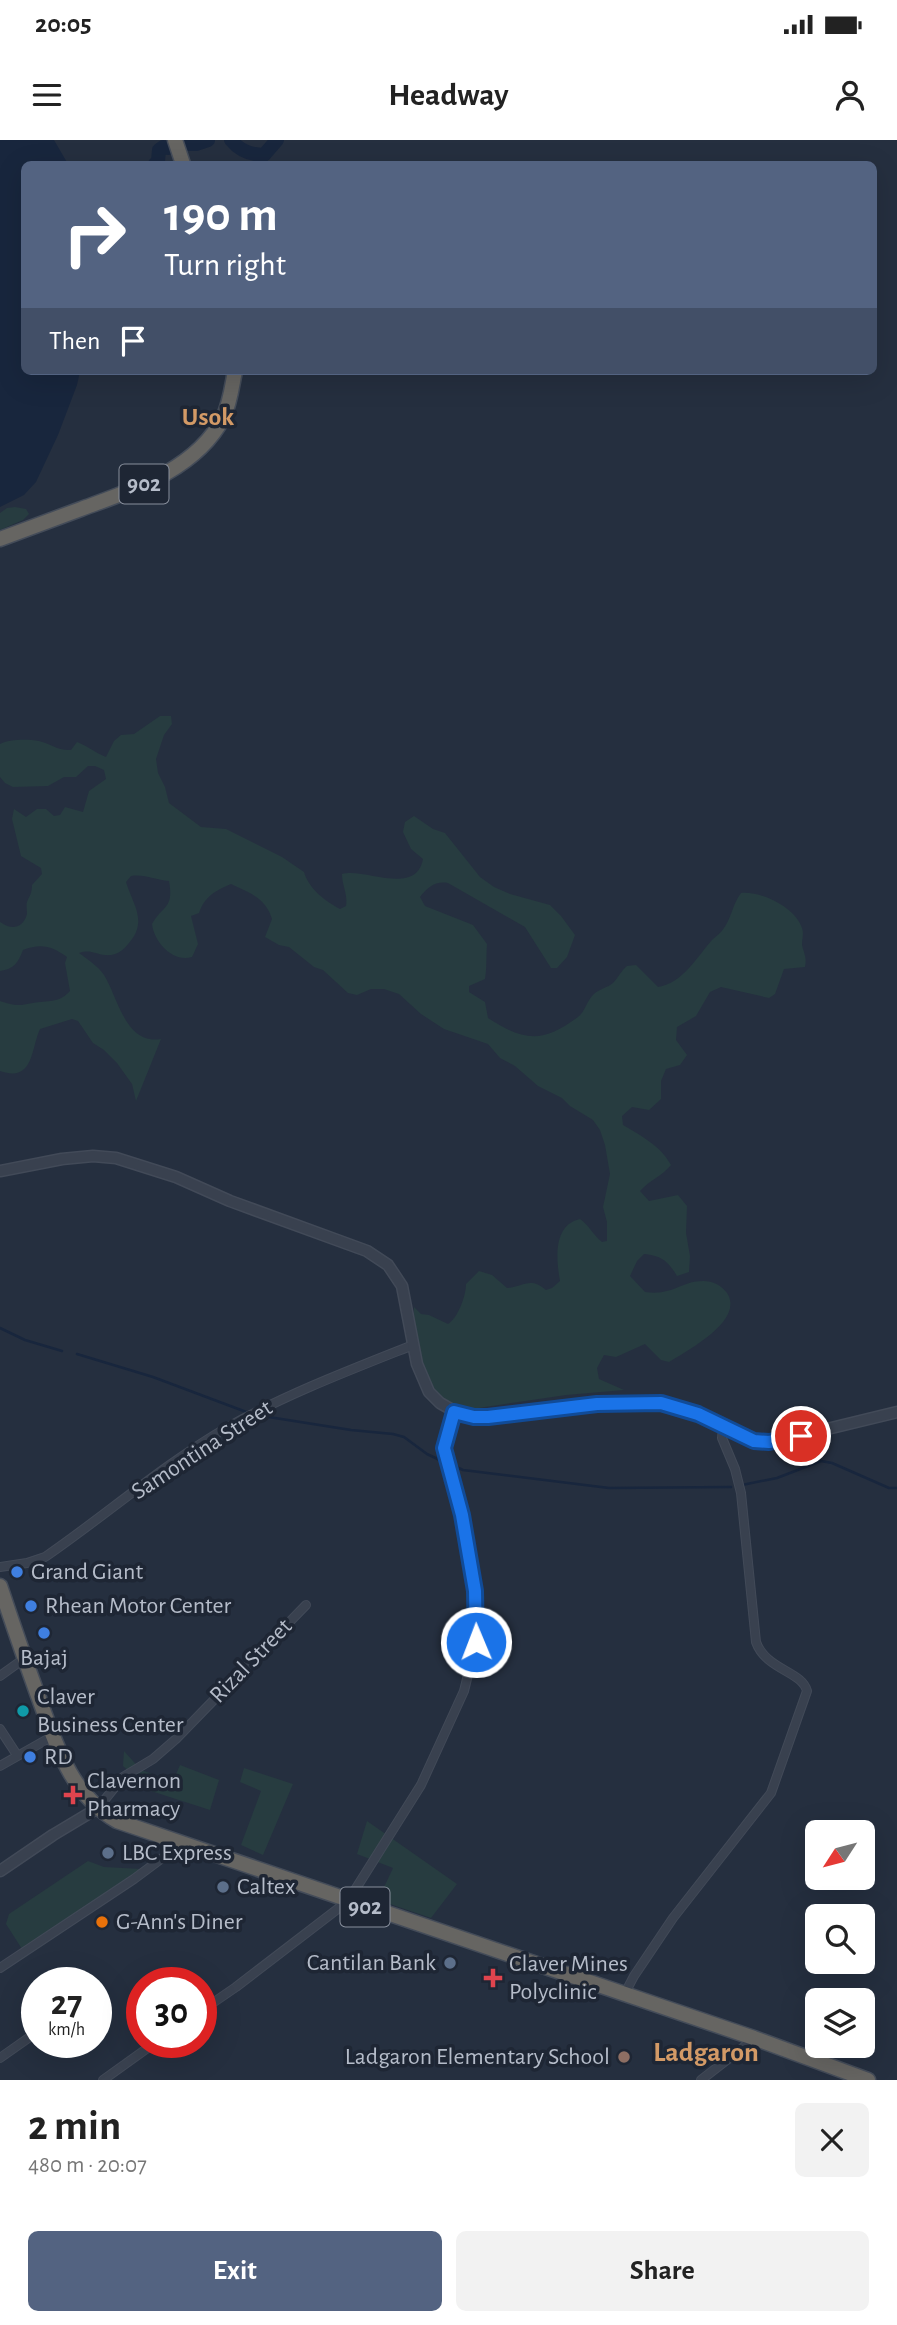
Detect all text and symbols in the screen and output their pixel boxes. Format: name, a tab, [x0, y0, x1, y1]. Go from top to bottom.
text: 20:05	[35, 11, 92, 37]
icon: menu	[28, 76, 66, 114]
icon: person	[831, 76, 869, 114]
text: Headway	[388, 79, 509, 111]
icon: right	[49, 189, 140, 280]
text: 190 m	[164, 191, 278, 240]
text: Turn right	[164, 249, 286, 281]
icon: arrive	[114, 322, 152, 360]
text: Then	[49, 328, 100, 354]
district label: Usok	[182, 404, 234, 430]
road number: 902	[120, 464, 168, 504]
street label: Samontina Street	[127, 1396, 277, 1504]
pin	[771, 1406, 831, 1466]
icon: arrive	[782, 1417, 820, 1455]
place label: Grand Giant	[31, 1560, 143, 1584]
marker: Grand Giant	[9, 1564, 25, 1580]
place label: Rhean Motor Center	[45, 1594, 231, 1618]
marker: Rhean Motor Center	[23, 1598, 39, 1614]
position arrow	[439, 1605, 513, 1679]
street label: Rizal Street	[205, 1614, 297, 1708]
marker: Bajaj	[36, 1625, 52, 1641]
place label: Bajaj	[20, 1646, 68, 1670]
place label: Claver Business Center	[37, 1685, 184, 1737]
marker: Claver Business Center	[15, 1703, 31, 1719]
place label: RD	[44, 1745, 73, 1769]
marker: RD	[22, 1749, 38, 1765]
place label: Clavernon Pharmacy	[87, 1769, 181, 1821]
marker: Clavernon Pharmacy	[65, 1787, 81, 1803]
north arrow	[805, 1820, 875, 1890]
map controls	[805, 1820, 875, 2058]
place label: LBC Express	[122, 1841, 232, 1865]
marker: LBC Express	[100, 1845, 116, 1861]
place label: Caltex	[237, 1875, 296, 1899]
marker: Caltex	[215, 1879, 231, 1895]
road number: 902	[340, 1888, 390, 1926]
button: search	[805, 1904, 875, 1974]
place label: G-Ann's Diner	[116, 1910, 243, 1934]
marker: G-Ann's Diner	[94, 1914, 110, 1930]
place label: Cantilan Bank	[307, 1951, 436, 1975]
place label: Claver Mines Polyclinic	[509, 1952, 628, 2004]
marker: Cantilan Bank	[442, 1955, 458, 1971]
speed limit sign: 30	[126, 1967, 217, 2058]
marker: Claver Mines Polyclinic	[483, 1968, 503, 1988]
text: 27	[51, 1986, 82, 2021]
button: layers	[805, 1988, 875, 2058]
text: km/h	[48, 2021, 85, 2039]
district label: Ladgaron	[653, 2039, 759, 2067]
place label: Ladgaron Elementary School	[345, 2045, 610, 2069]
marker: Ladgaron Elementary School	[616, 2049, 632, 2065]
button: close	[795, 2103, 869, 2177]
text: 2 min	[28, 2105, 121, 2147]
text: 480 m · 20:07	[28, 2154, 147, 2177]
button: Exit	[28, 2231, 442, 2311]
button: Share	[456, 2231, 869, 2311]

